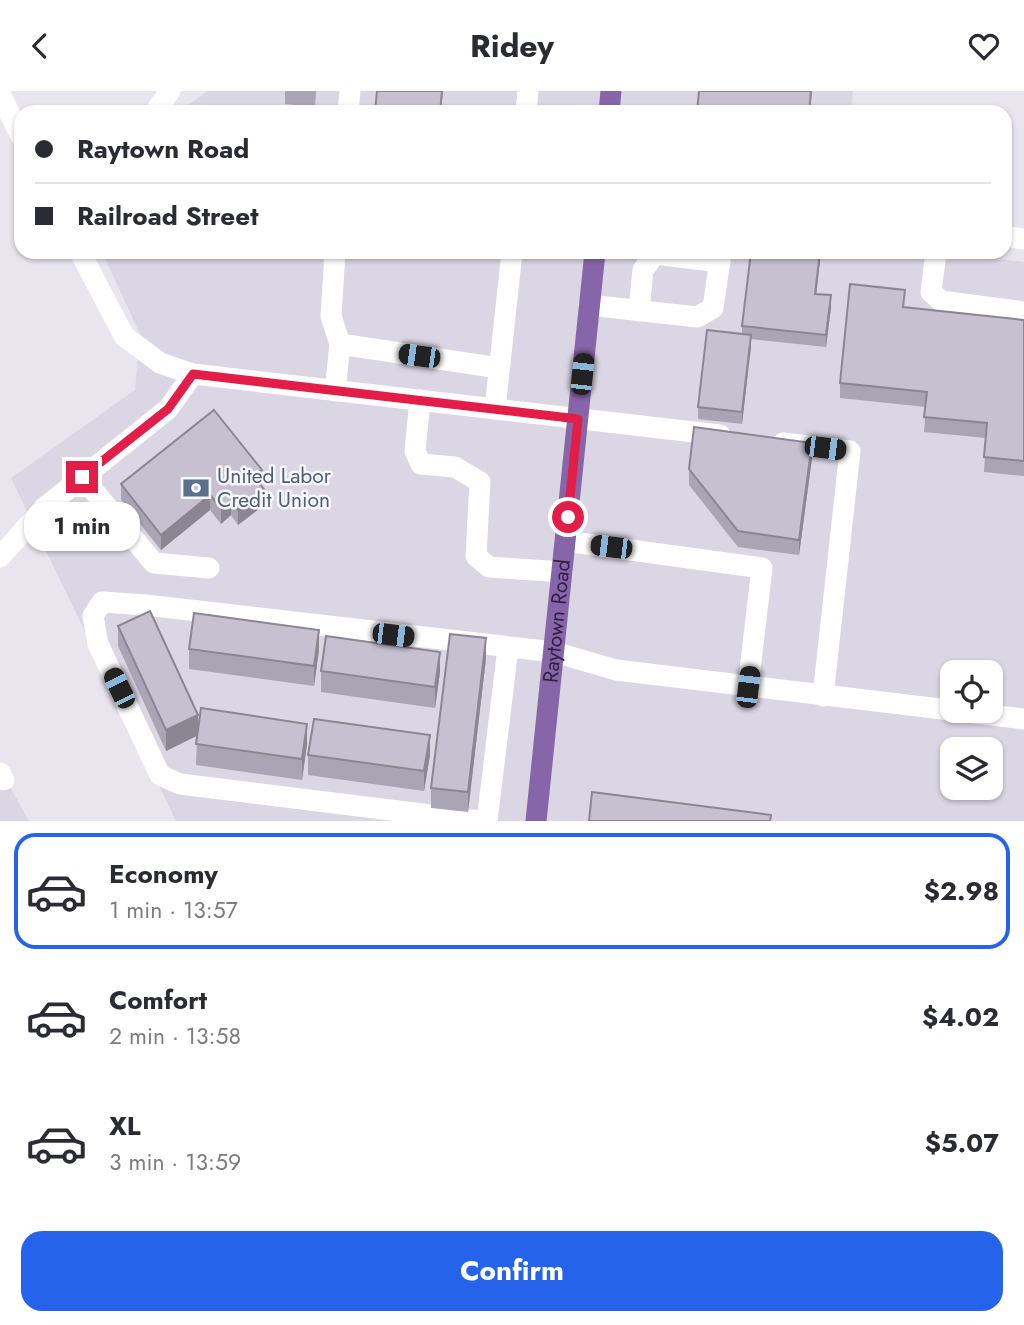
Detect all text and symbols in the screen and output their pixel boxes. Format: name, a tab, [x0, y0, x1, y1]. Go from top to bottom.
text: Ridey	[470, 23, 554, 69]
icon: back	[21, 27, 59, 65]
icon: heart	[965, 27, 1003, 65]
text: Raytown Road	[77, 130, 249, 168]
text: Railroad Street	[77, 197, 258, 235]
car	[397, 343, 442, 369]
car	[570, 352, 595, 396]
car	[803, 435, 848, 461]
route end	[66, 461, 98, 493]
place label: United Labor Credit Union	[217, 461, 332, 515]
bank icon: United Labor Credit Union	[181, 473, 211, 503]
callout: 1 min	[24, 501, 140, 551]
route start	[552, 501, 584, 533]
text: 1 min	[53, 509, 111, 543]
car	[589, 534, 634, 560]
street label: Raytown Road	[535, 558, 578, 684]
car	[371, 622, 416, 648]
map controls	[940, 660, 1003, 800]
button: locate	[940, 660, 1003, 723]
car	[101, 665, 138, 711]
car	[736, 665, 761, 709]
button: layers	[940, 737, 1003, 800]
text: Economy	[109, 855, 218, 893]
icon: car	[25, 860, 88, 923]
text: $2.98	[924, 872, 999, 910]
text: 1 min · 13:57	[109, 893, 238, 927]
text: Comfort	[109, 981, 207, 1019]
icon: car	[25, 986, 88, 1049]
text: $4.02	[922, 998, 999, 1036]
text: 2 min · 13:58	[109, 1019, 241, 1053]
text: XL	[109, 1107, 141, 1145]
icon: car	[25, 1112, 88, 1175]
text: $5.07	[925, 1124, 999, 1162]
text: 3 min · 13:59	[109, 1145, 241, 1179]
button: Confirm	[21, 1231, 1003, 1311]

